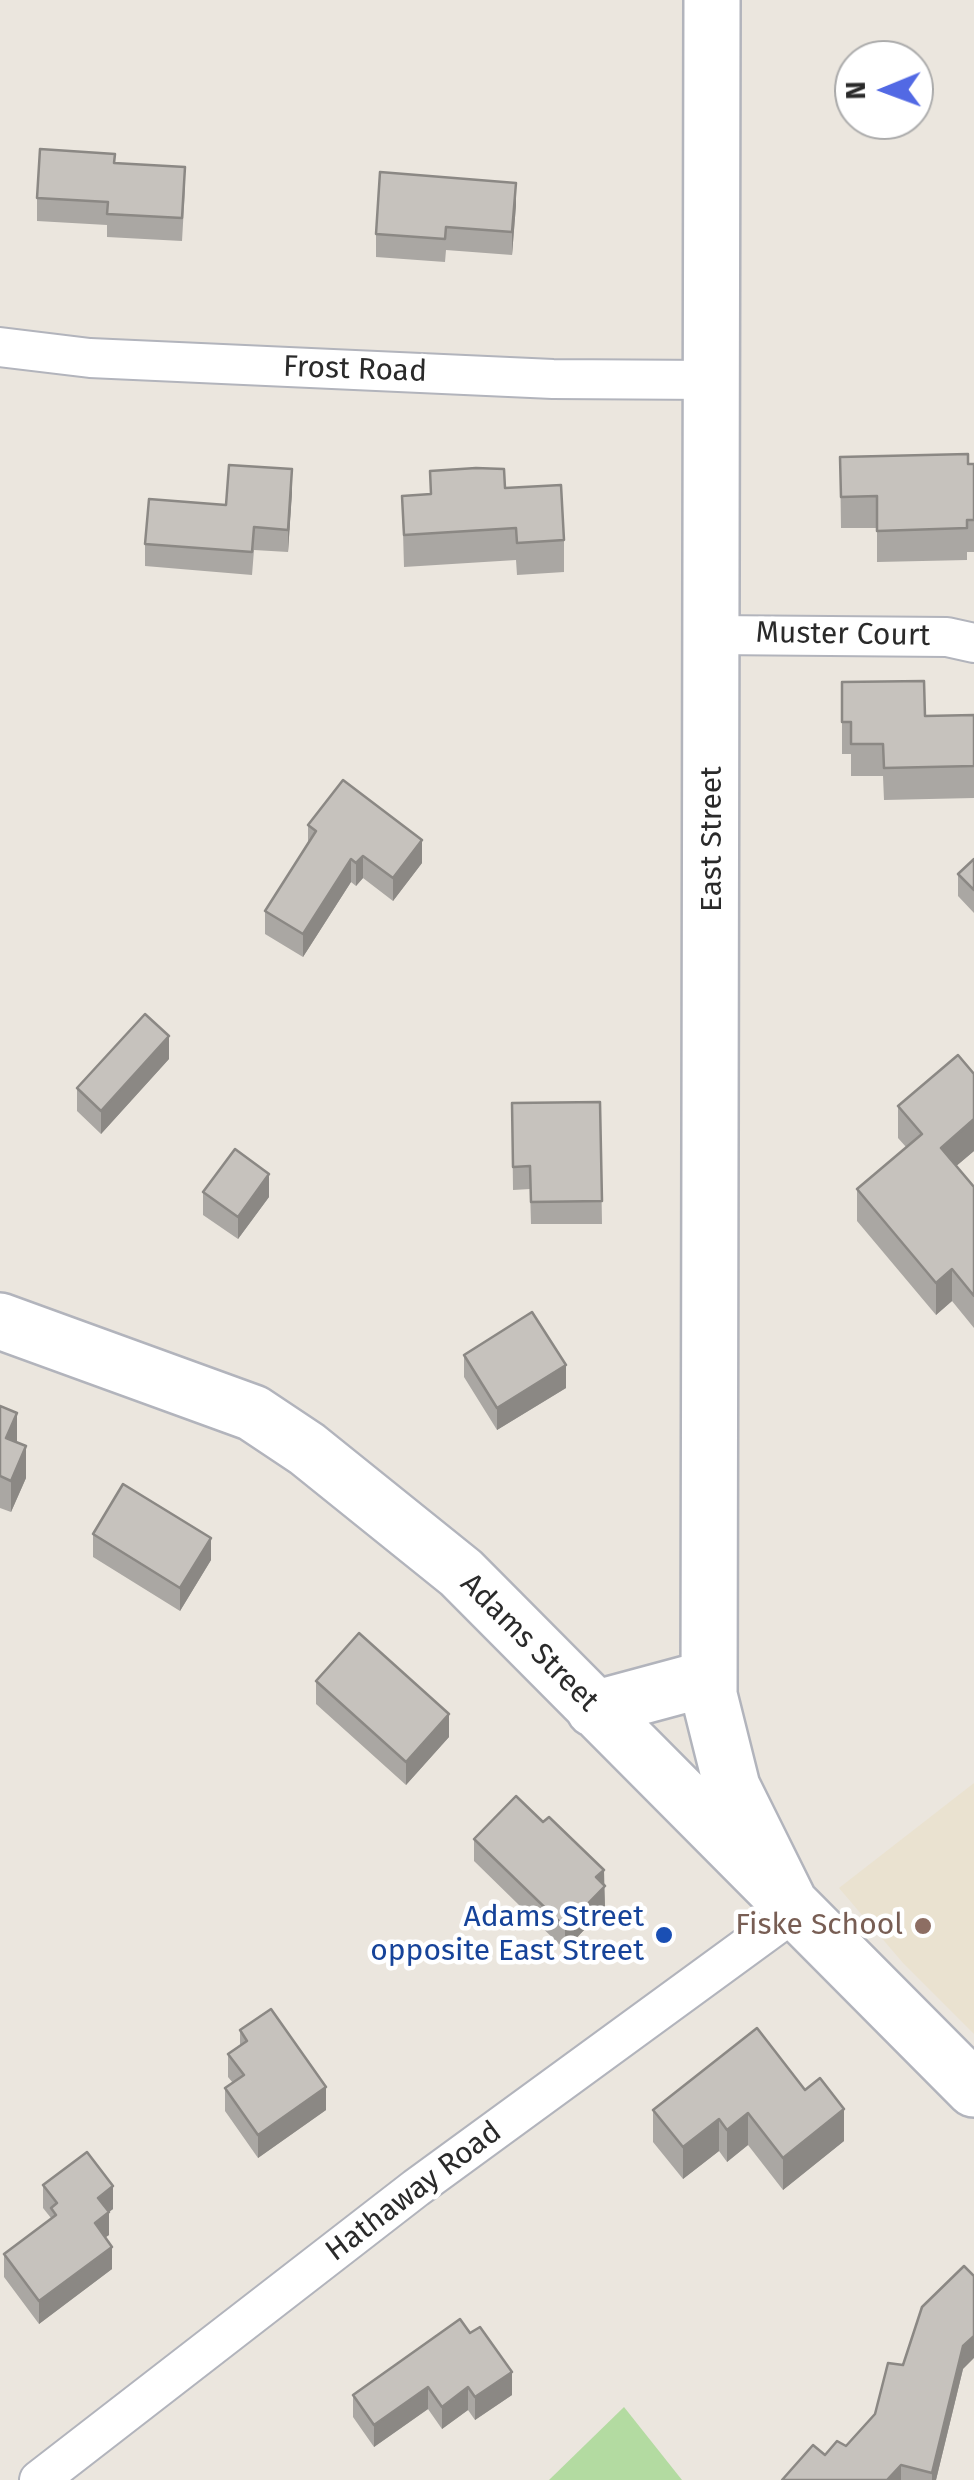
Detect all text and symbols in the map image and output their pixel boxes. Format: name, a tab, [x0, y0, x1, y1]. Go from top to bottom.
north arrow	[834, 40, 934, 140]
text: N	[839, 81, 872, 100]
street label: Frost Road	[282, 350, 428, 390]
street label: Muster Court	[755, 615, 931, 655]
street label: East Street	[695, 766, 731, 912]
street label: Adams Street	[452, 1566, 606, 1720]
place label: Adams Street opposite East Street	[370, 1900, 644, 1970]
place label: Fiske School	[735, 1908, 903, 1944]
marker: Fiske School	[912, 1915, 934, 1937]
marker: Adams Street opposite East Street	[653, 1924, 675, 1946]
street label: Hathaway Road	[319, 2114, 509, 2270]

